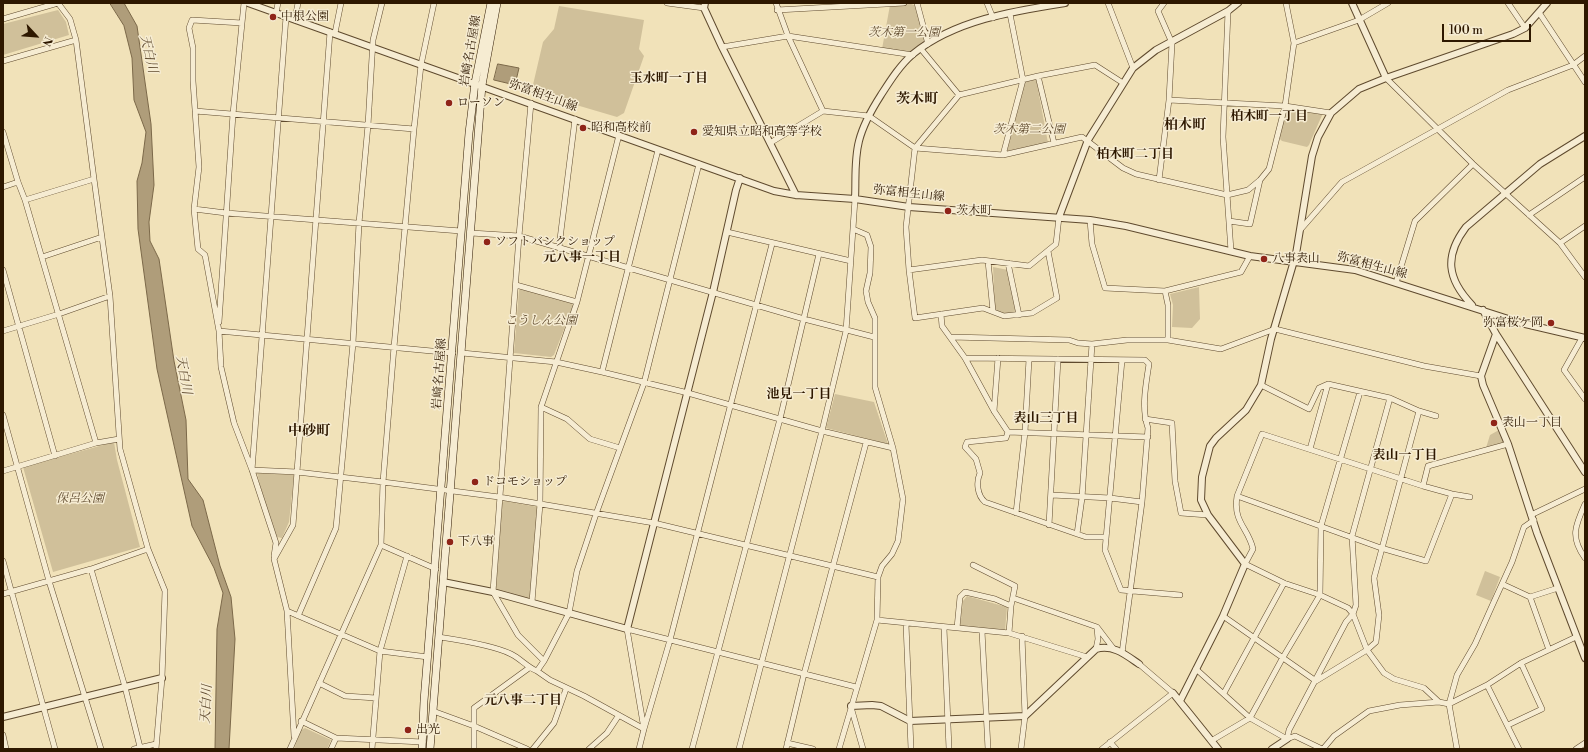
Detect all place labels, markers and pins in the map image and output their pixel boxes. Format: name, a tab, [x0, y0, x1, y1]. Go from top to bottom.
place label: 中根公園	[281, 10, 329, 24]
marker: 中根公園	[268, 12, 278, 22]
place label: ローソン	[457, 96, 505, 110]
marker: ローソン	[444, 98, 454, 108]
place label: 昭和高校前	[591, 121, 651, 135]
marker: 昭和高校前	[578, 123, 588, 133]
place label: 愛知県立昭和高等学校	[702, 125, 822, 139]
marker: 愛知県立昭和高等学校	[689, 127, 699, 137]
place label: 茨木町	[956, 204, 992, 218]
marker: 茨木町	[943, 206, 953, 216]
place label: ソフトバンクショップ	[495, 235, 615, 249]
marker: ソフトバンクショップ	[482, 237, 492, 247]
place label: 八事表山	[1272, 252, 1320, 266]
marker: 八事表山	[1259, 254, 1269, 264]
place label: 弥富桜ケ岡	[1483, 316, 1543, 330]
marker: 弥富桜ケ岡	[1546, 318, 1556, 328]
place label: 表山一丁目	[1502, 416, 1562, 430]
marker: 表山一丁目	[1489, 418, 1499, 428]
place label: ドコモショップ	[483, 475, 567, 489]
marker: ドコモショップ	[470, 477, 480, 487]
place label: 下八事	[458, 535, 494, 549]
marker: 下八事	[445, 537, 455, 547]
place label: 出光	[416, 723, 440, 737]
marker: 出光	[403, 725, 413, 735]

